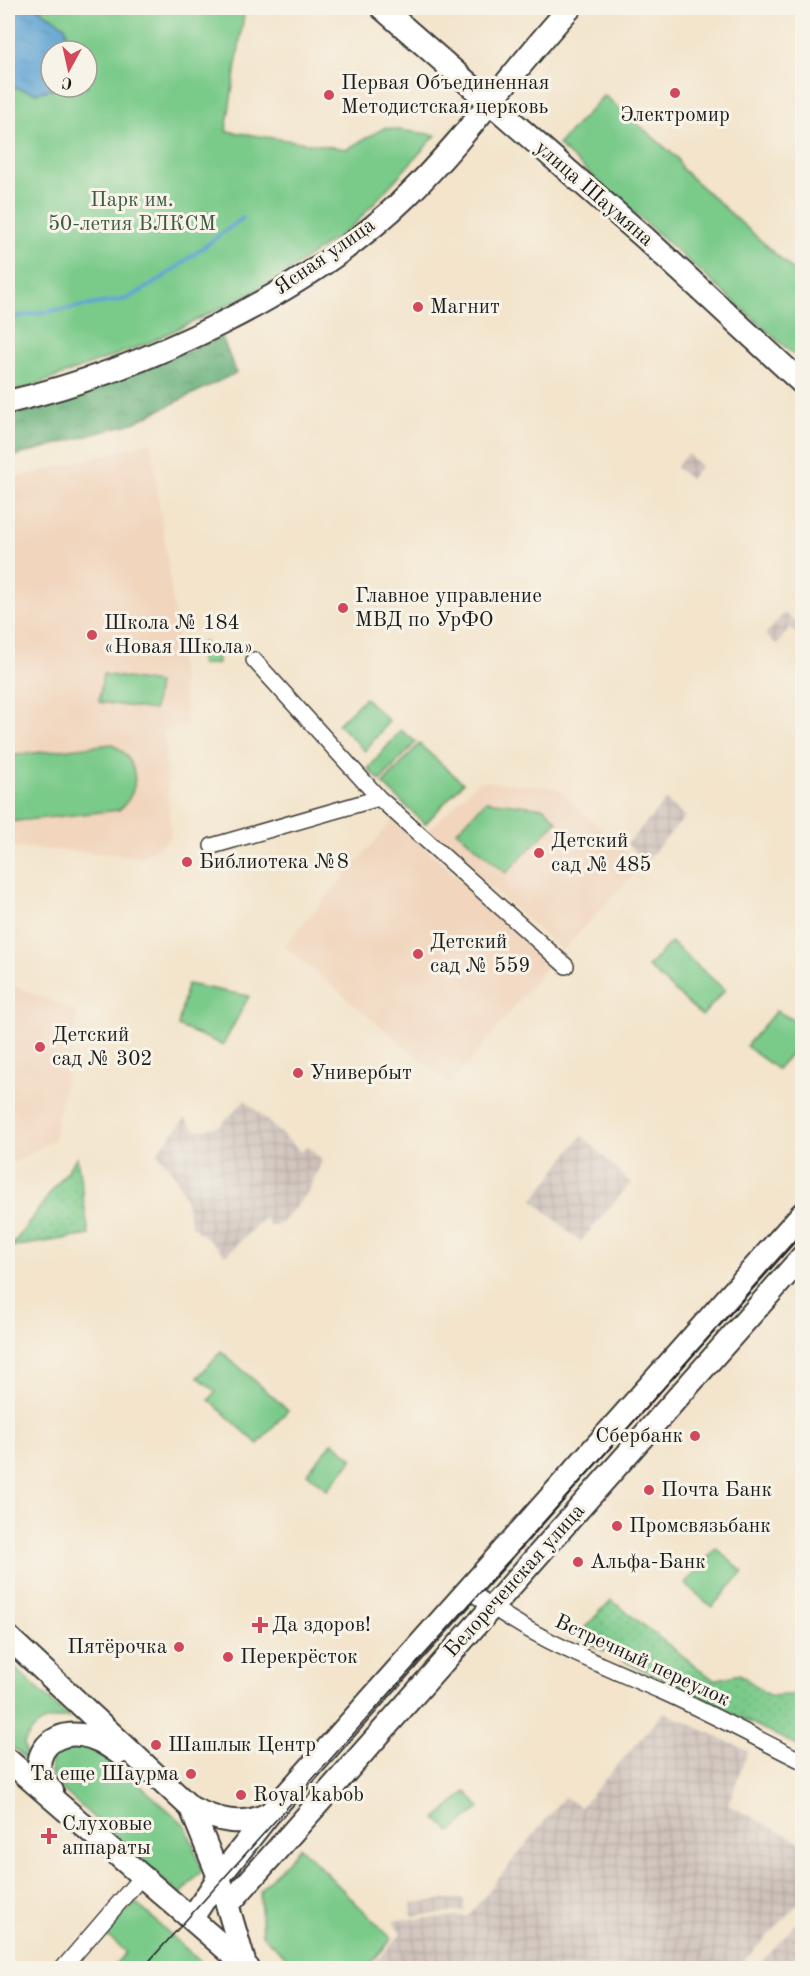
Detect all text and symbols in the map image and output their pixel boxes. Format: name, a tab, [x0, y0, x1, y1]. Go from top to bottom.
north arrow	[39, 39, 99, 99]
text: С	[61, 73, 74, 91]
place label: Первая Объединенная Методистская церковь	[341, 73, 550, 118]
marker: Электромир	[668, 86, 682, 100]
marker: Первая Объединенная Методистская церковь	[322, 88, 336, 102]
place label: Электромир	[620, 105, 730, 126]
street label: улица Шаумяна	[531, 137, 657, 251]
park label: Парк им. 50-летия ВЛКСМ	[48, 190, 216, 235]
street label: Ясная улица	[271, 215, 379, 299]
place label: Магнит	[430, 297, 500, 318]
marker: Магнит	[411, 300, 425, 314]
place label: Главное управление МВД по УрФО	[355, 586, 542, 631]
marker: Главное управление МВД по УрФО	[336, 601, 350, 615]
place label: Школа № 184 «Новая Школа»	[104, 613, 253, 658]
marker: Школа № 184 «Новая Школа»	[85, 628, 99, 642]
place label: Детский сад № 485	[551, 831, 652, 876]
marker: Детский сад № 485	[532, 846, 546, 860]
place label: Библиотека №8	[199, 852, 349, 873]
marker: Библиотека №8	[180, 855, 194, 869]
place label: Детский сад № 559	[430, 932, 531, 977]
marker: Детский сад № 559	[411, 947, 425, 961]
place label: Детский сад № 302	[52, 1025, 153, 1070]
marker: Детский сад № 302	[33, 1040, 47, 1054]
place label: Универбыт	[310, 1063, 412, 1084]
marker: Универбыт	[291, 1066, 305, 1080]
place label: Сбербанк	[595, 1426, 683, 1447]
marker: Сбербанк	[688, 1429, 702, 1443]
place label: Почта Банк	[661, 1480, 772, 1501]
marker: Почта Банк	[642, 1483, 656, 1497]
street label: Белореченская улица	[441, 1500, 589, 1662]
place label: Промсвязьбанк	[629, 1516, 771, 1537]
marker: Промсвязьбанк	[610, 1519, 624, 1533]
place label: Альфа-Банк	[590, 1552, 706, 1573]
marker: Альфа-Банк	[571, 1555, 585, 1569]
street label: Встречный переулок	[551, 1611, 733, 1711]
place label: Да здоров!	[272, 1615, 371, 1636]
marker: Да здоров!	[253, 1618, 267, 1632]
place label: Пятёрочка	[67, 1637, 167, 1658]
marker: Пятёрочка	[172, 1640, 186, 1654]
place label: Перекрёсток	[240, 1647, 358, 1668]
marker: Перекрёсток	[221, 1650, 235, 1664]
place label: Шашлык Центр	[168, 1735, 316, 1756]
marker: Шашлык Центр	[149, 1738, 163, 1752]
place label: Та еще Шаурма	[30, 1764, 179, 1785]
marker: Та еще Шаурма	[184, 1767, 198, 1781]
place label: Royal kabob	[253, 1785, 364, 1806]
marker: Royal kabob	[234, 1788, 248, 1802]
place label: Слуховые аппараты	[62, 1814, 152, 1859]
marker: Слуховые аппараты	[40, 1827, 58, 1845]

